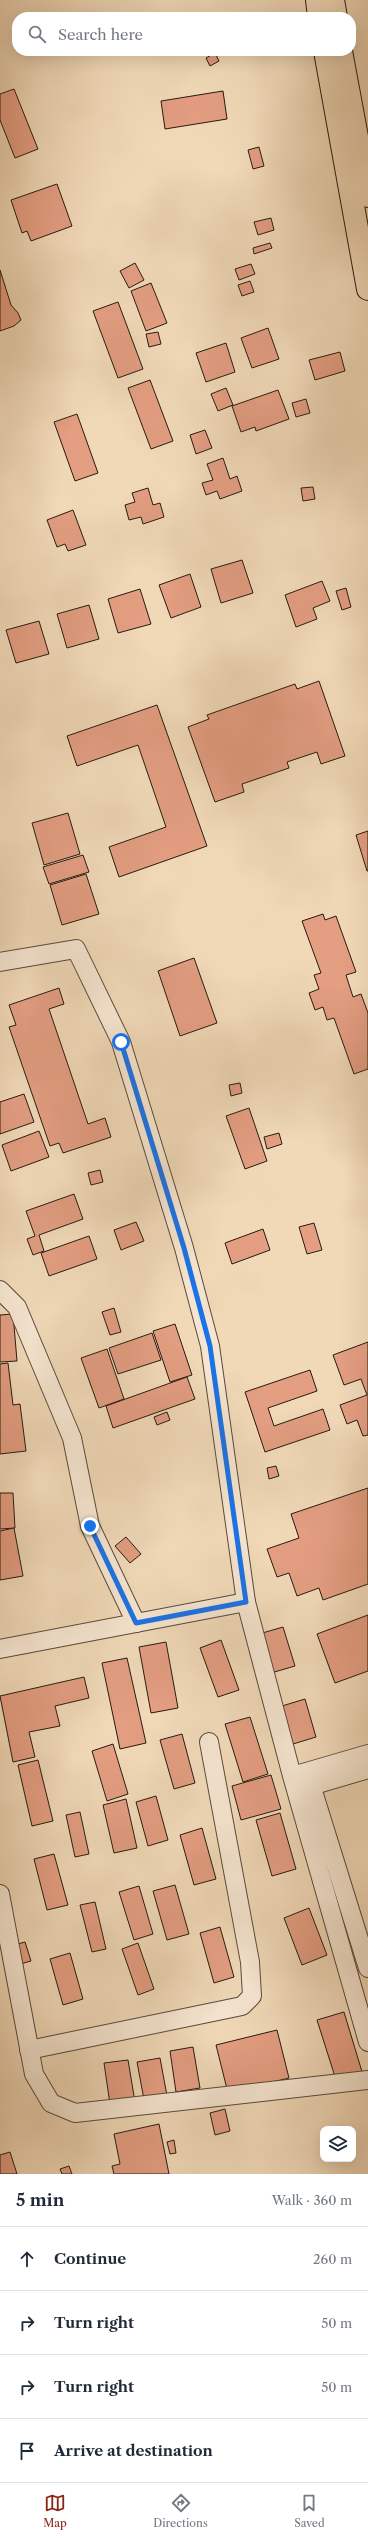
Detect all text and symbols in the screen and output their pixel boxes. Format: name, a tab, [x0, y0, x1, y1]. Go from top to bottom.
search box	[12, 12, 356, 56]
icon: search	[26, 23, 48, 45]
text: Search here	[58, 25, 143, 44]
route start	[112, 1033, 130, 1051]
route end	[81, 1517, 99, 1535]
map controls	[320, 2126, 356, 2162]
button: layers	[320, 2126, 356, 2162]
text: 5 min	[16, 2190, 64, 2210]
text: Walk · 360 m	[272, 2192, 352, 2208]
icon: ahead	[16, 2248, 38, 2270]
text: Continue	[54, 2249, 126, 2268]
text: 260 m	[313, 2251, 352, 2267]
icon: right	[16, 2312, 38, 2334]
text: Turn right	[54, 2313, 134, 2332]
text: 50 m	[321, 2315, 352, 2331]
icon: right	[16, 2376, 38, 2398]
text: Turn right	[54, 2377, 134, 2396]
text: 50 m	[321, 2379, 352, 2395]
icon: arrive	[16, 2440, 38, 2462]
text: Arrive at destination	[54, 2441, 213, 2460]
tab: Map	[43, 2492, 67, 2530]
tab: Directions	[153, 2492, 208, 2530]
tab: Saved	[294, 2492, 325, 2530]

